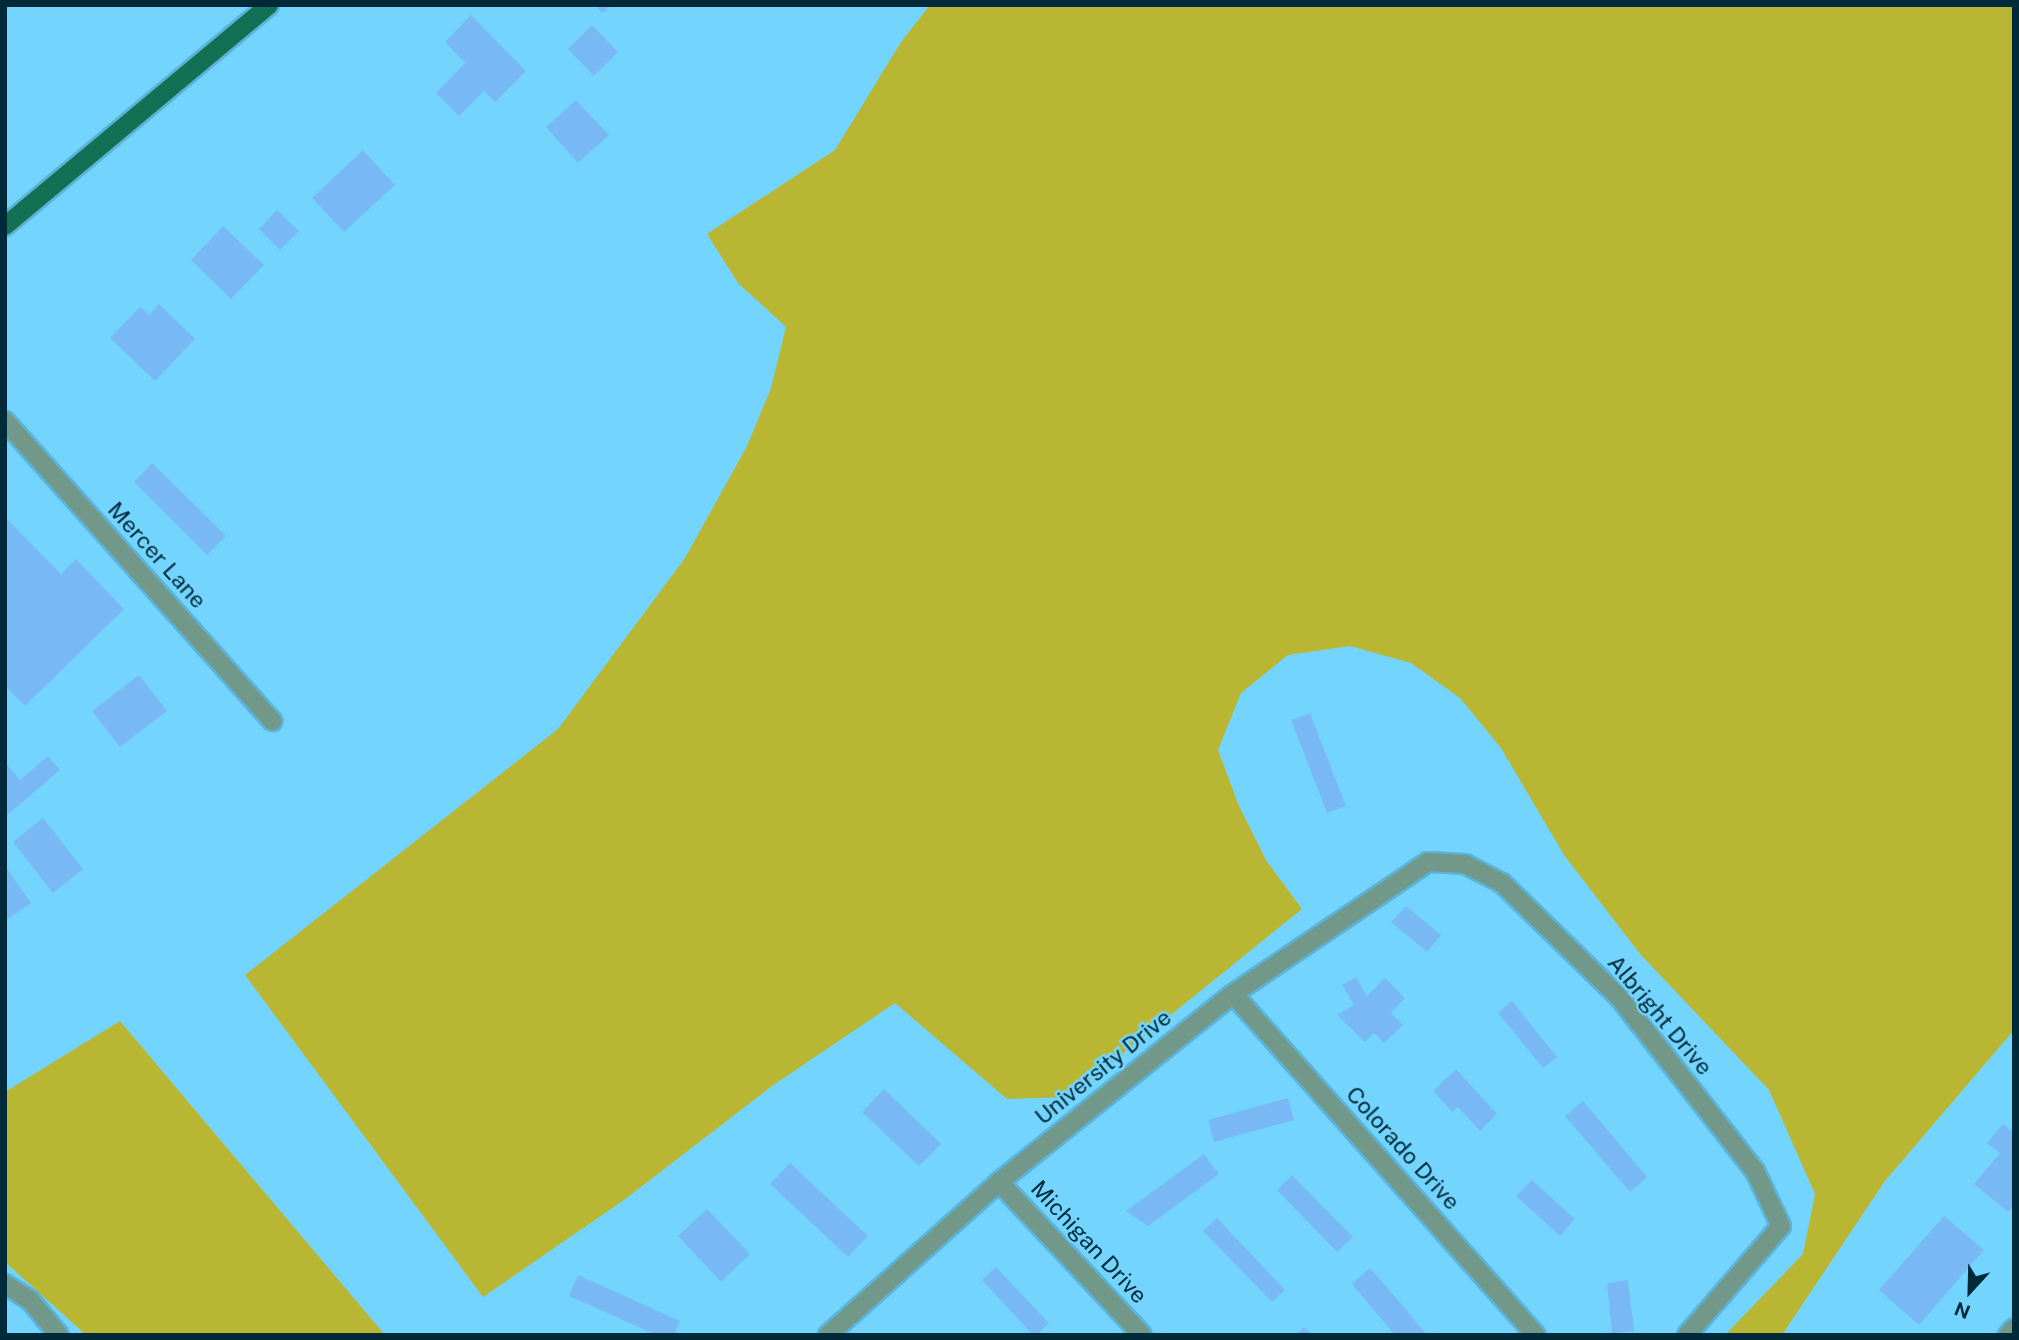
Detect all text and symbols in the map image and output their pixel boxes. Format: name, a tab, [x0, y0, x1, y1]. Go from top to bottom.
street label: Mercer Lane	[102, 496, 212, 614]
street label: Albright Drive	[1602, 949, 1718, 1081]
street label: University Drive	[1029, 1004, 1177, 1130]
street label: Colorado Drive	[1340, 1080, 1466, 1216]
street label: Michigan Drive	[1025, 1175, 1153, 1309]
north arrow	[1935, 1256, 2005, 1326]
text: N	[1951, 1297, 1973, 1323]

